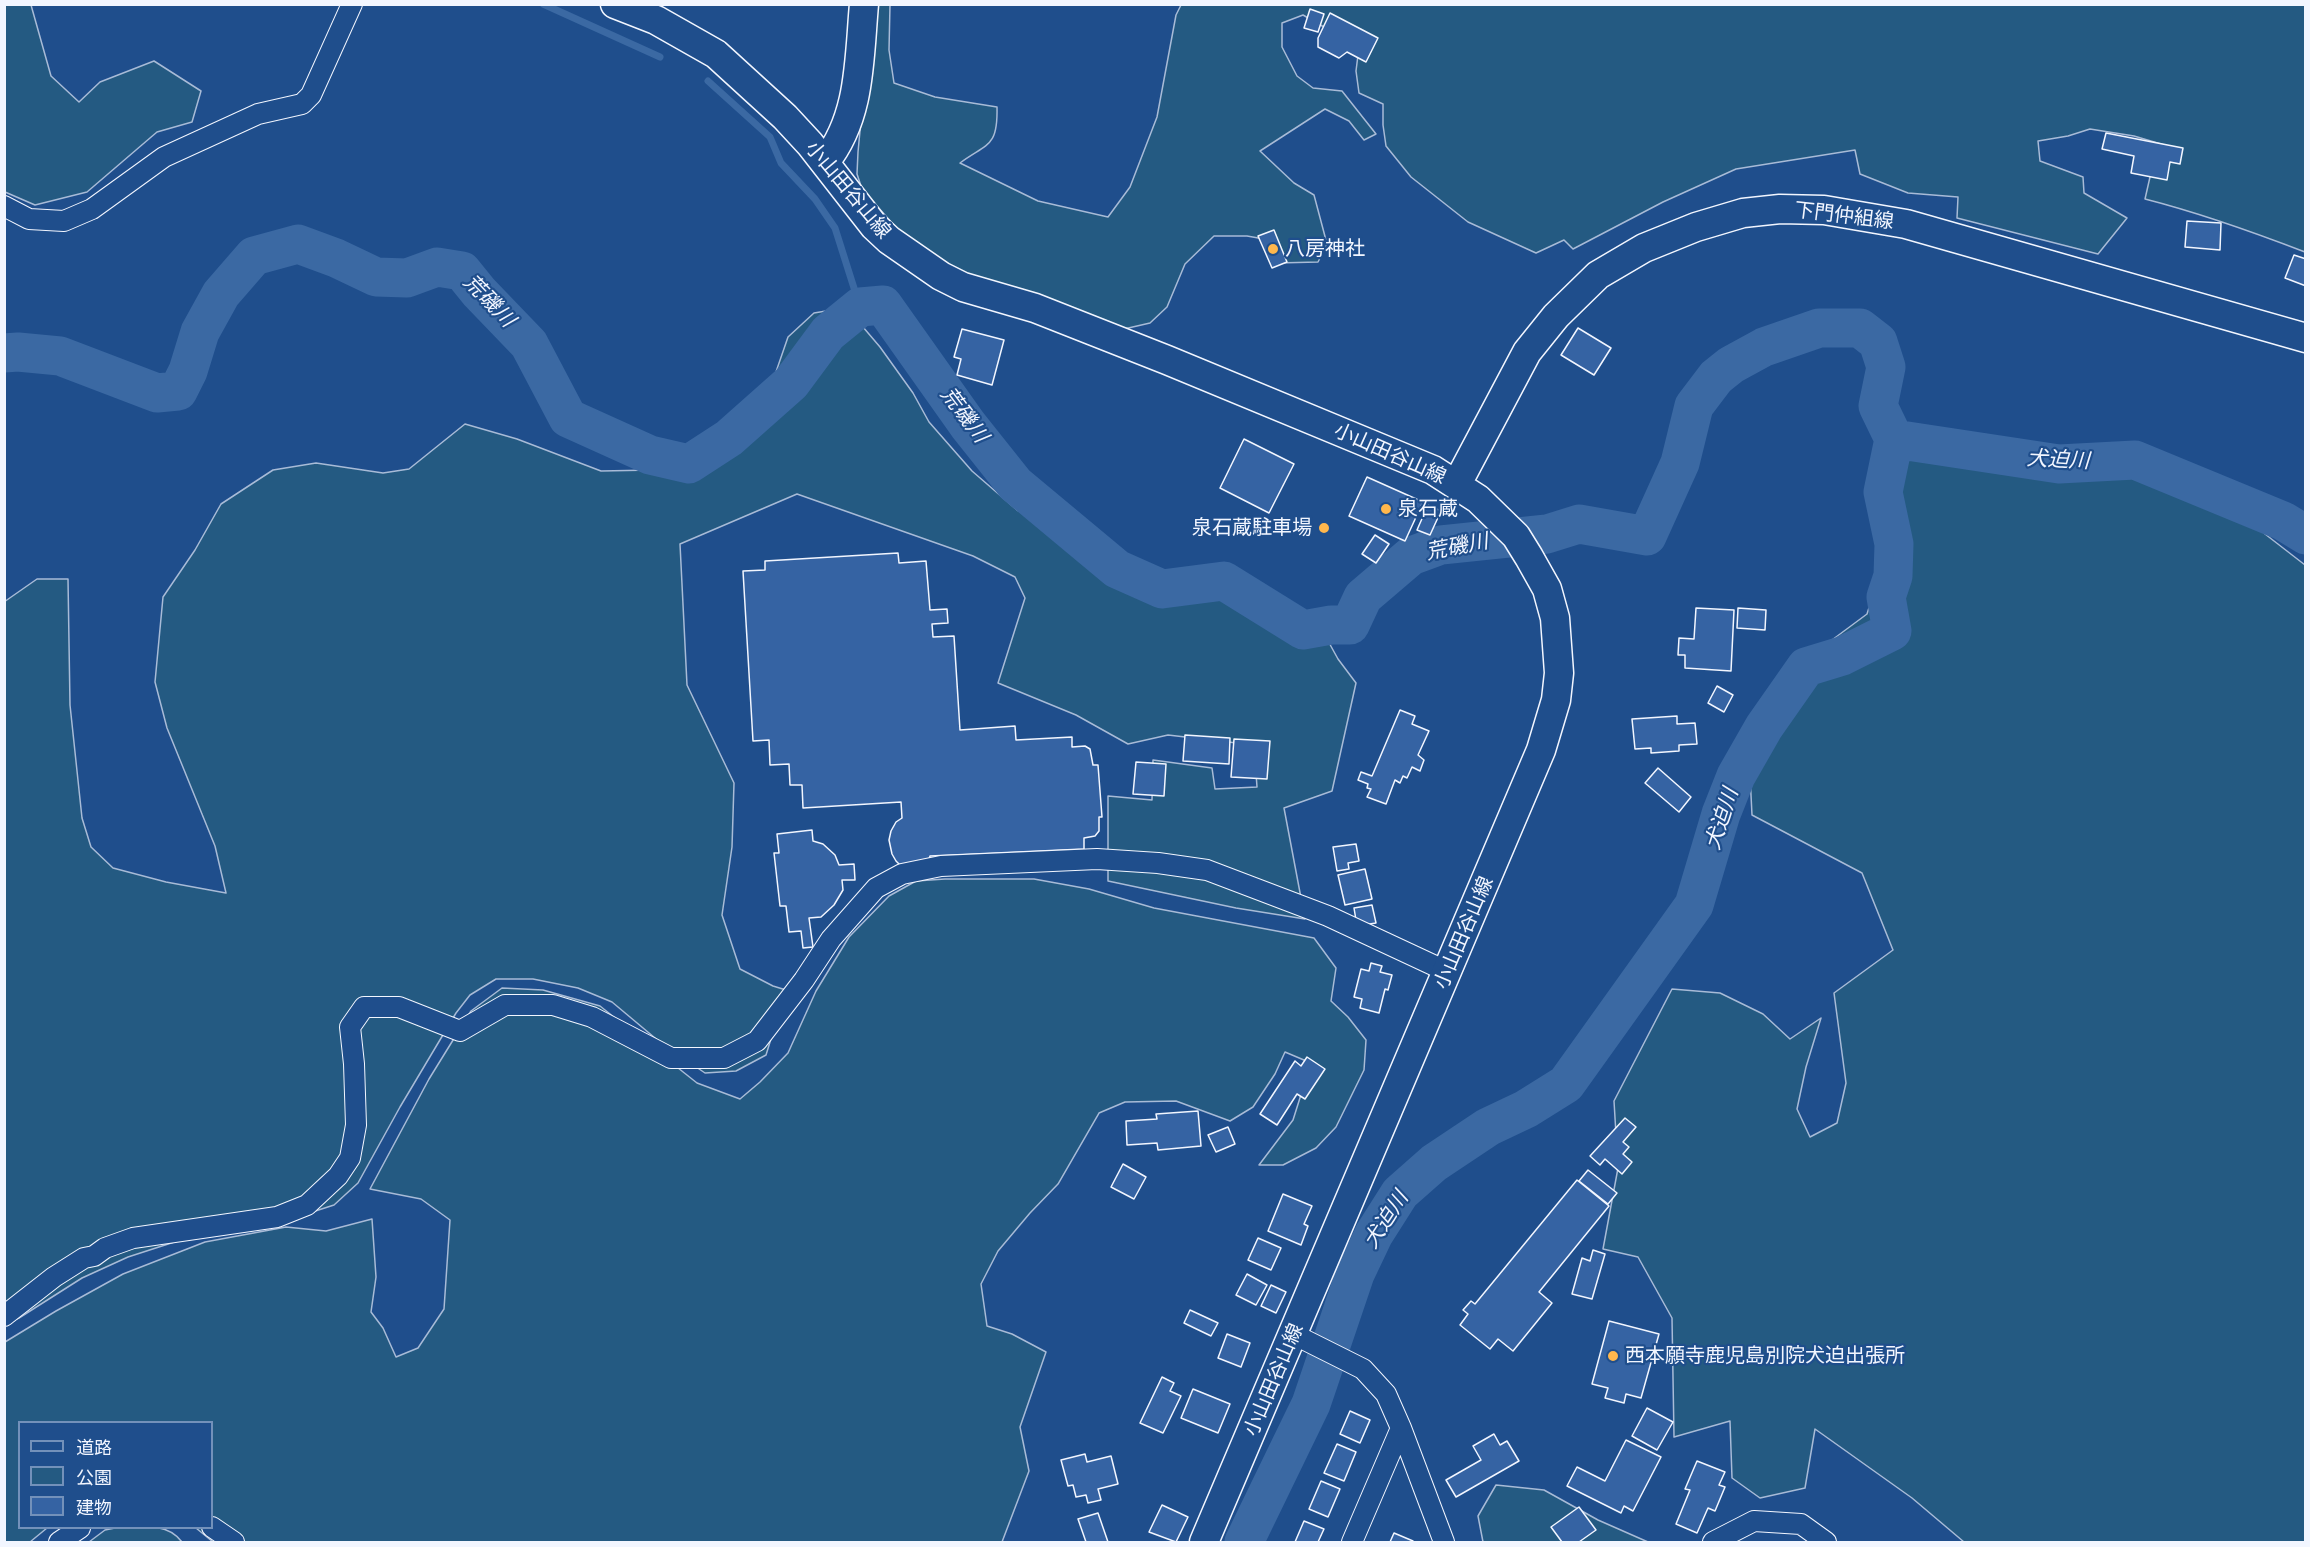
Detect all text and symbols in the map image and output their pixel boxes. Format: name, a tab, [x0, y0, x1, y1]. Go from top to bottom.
street label: 小山田谷山線	[800, 136, 896, 244]
street label: 下門仲組線	[1793, 198, 1895, 234]
place label: 八房神社	[1285, 237, 1365, 261]
marker: 八房神社	[1266, 242, 1280, 256]
water label: 荒磯川	[458, 270, 520, 332]
water label: 荒磯川	[935, 382, 993, 448]
street label: 小山田谷山線	[1330, 419, 1450, 489]
water label: 犬迫川	[2026, 446, 2090, 474]
place label: 泉石蔵	[1398, 497, 1458, 521]
marker: 泉石蔵	[1379, 502, 1393, 516]
place label: 泉石蔵駐車場	[1192, 516, 1312, 540]
marker: 泉石蔵駐車場	[1317, 521, 1331, 535]
water label: 荒磯川	[1424, 529, 1490, 565]
water label: 犬迫川	[1700, 785, 1744, 853]
street label: 小山田谷山線	[1430, 873, 1498, 993]
water label: 犬迫川	[1358, 1187, 1414, 1253]
street label: 小山田谷山線	[1240, 1320, 1308, 1440]
place label: 西本願寺鹿児島別院犬迫出張所	[1625, 1344, 1905, 1368]
marker: 西本願寺鹿児島別院犬迫出張所	[1606, 1349, 1620, 1363]
legend	[18, 1421, 213, 1529]
text: 道路	[76, 1437, 112, 1458]
text: 公園	[76, 1467, 112, 1488]
text: 建物	[76, 1497, 112, 1518]

